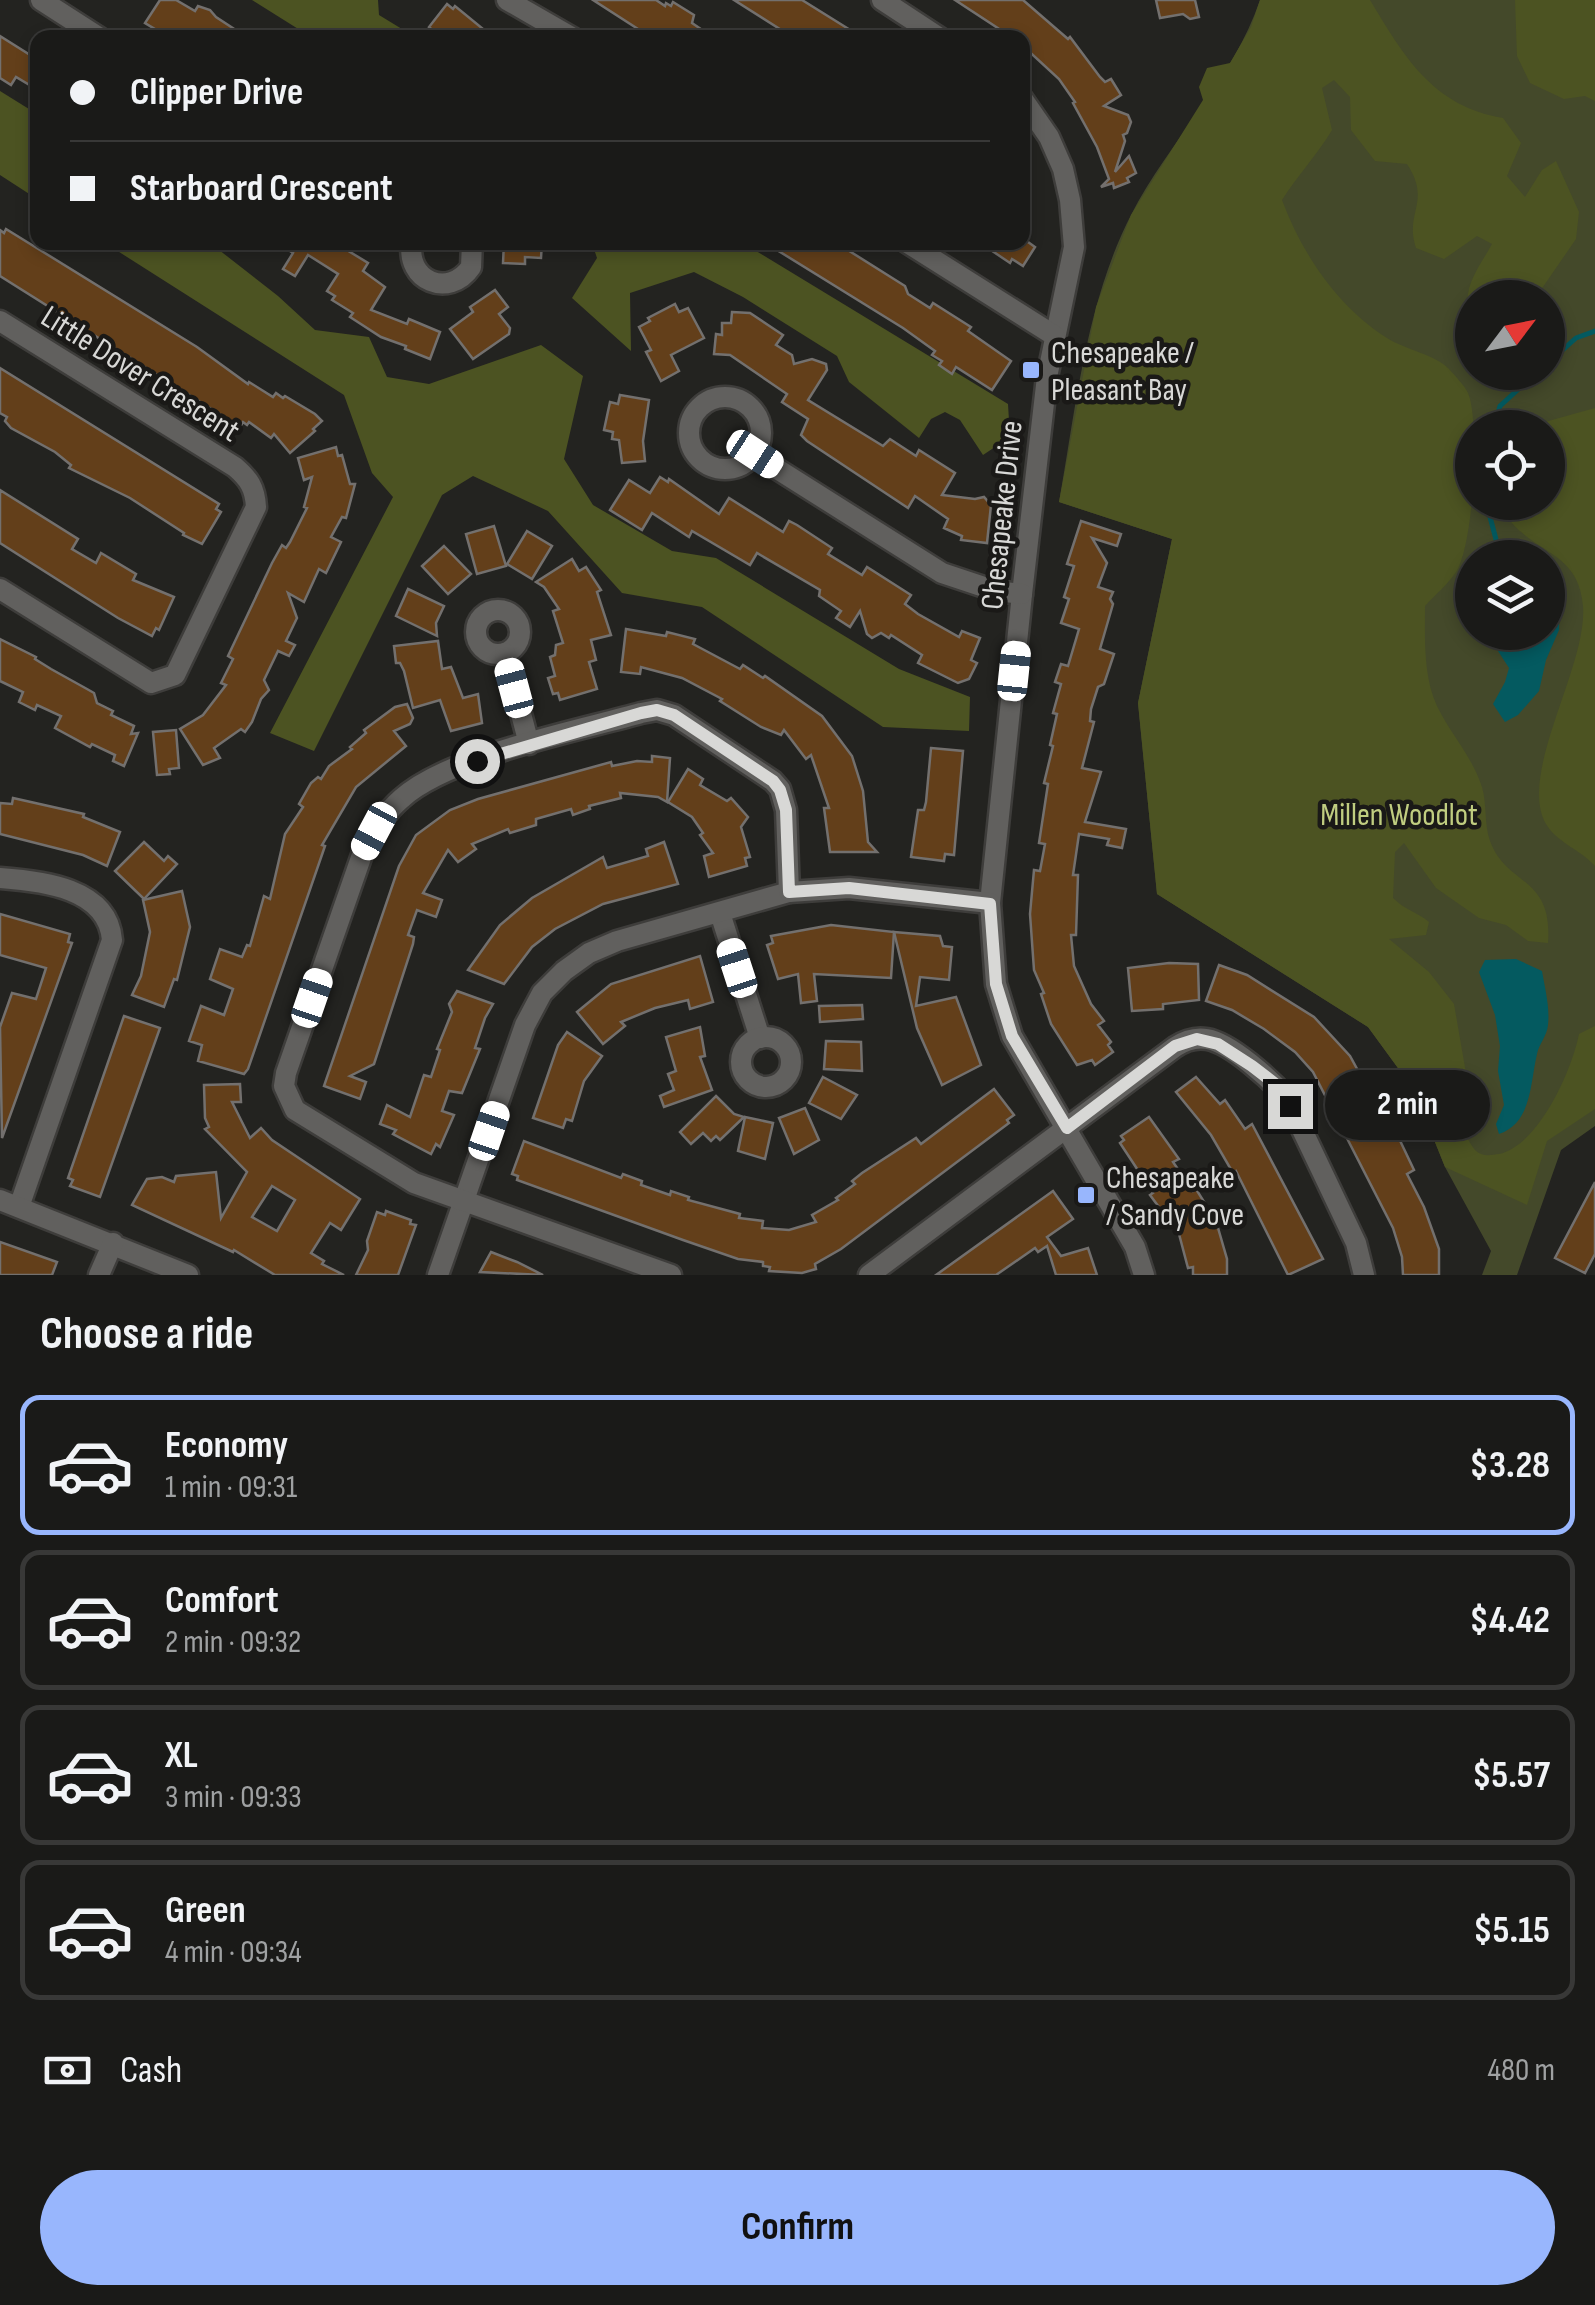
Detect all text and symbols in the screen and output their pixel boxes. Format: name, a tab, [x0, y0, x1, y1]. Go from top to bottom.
text: Clipper Drive	[130, 70, 303, 115]
text: Starboard Crescent	[130, 166, 393, 211]
north arrow	[1455, 280, 1565, 390]
map controls	[1455, 280, 1565, 650]
street label: Little Dover Crescent	[34, 298, 247, 451]
place label: Chesapeake / Pleasant Bay	[1051, 334, 1195, 410]
marker: Chesapeake / Pleasant Bay	[1020, 359, 1042, 381]
button: locate	[1455, 410, 1565, 520]
street label: Chesapeake Drive	[973, 419, 1032, 612]
car	[722, 425, 788, 483]
button: layers	[1455, 540, 1565, 650]
car	[996, 640, 1032, 702]
car	[492, 655, 536, 721]
route start	[455, 739, 500, 784]
park label: Millen Woodlot	[1320, 796, 1478, 835]
car	[347, 797, 401, 865]
car	[713, 935, 761, 1001]
car	[288, 965, 336, 1031]
callout: 2 min	[1325, 1071, 1490, 1141]
route end	[1268, 1084, 1313, 1129]
text: 2 min	[1377, 1085, 1438, 1124]
car	[465, 1098, 513, 1164]
place label: Chesapeake / Sandy Cove	[1106, 1159, 1244, 1235]
marker: Chesapeake / Sandy Cove	[1075, 1184, 1097, 1206]
text: Choose a ride	[40, 1307, 253, 1362]
icon: car	[45, 1420, 135, 1510]
text: Economy	[165, 1423, 288, 1468]
text: $3.28	[1470, 1443, 1550, 1488]
text: 1 min · 09:31	[165, 1468, 297, 1507]
icon: car	[45, 1575, 135, 1665]
text: Comfort	[165, 1578, 279, 1623]
text: $4.42	[1470, 1598, 1550, 1643]
text: 2 min · 09:32	[165, 1623, 301, 1662]
icon: car	[45, 1730, 135, 1820]
text: XL	[165, 1733, 198, 1778]
text: $5.57	[1472, 1753, 1550, 1798]
text: 3 min · 09:33	[165, 1778, 302, 1817]
icon: car	[45, 1885, 135, 1975]
text: Green	[165, 1888, 246, 1933]
text: $5.15	[1473, 1908, 1550, 1953]
text: 4 min · 09:34	[165, 1933, 302, 1972]
icon: cash	[40, 2043, 95, 2098]
text: Cash	[120, 2048, 182, 2093]
text: 480 m	[1488, 2051, 1555, 2090]
button: Confirm	[40, 2170, 1555, 2285]

